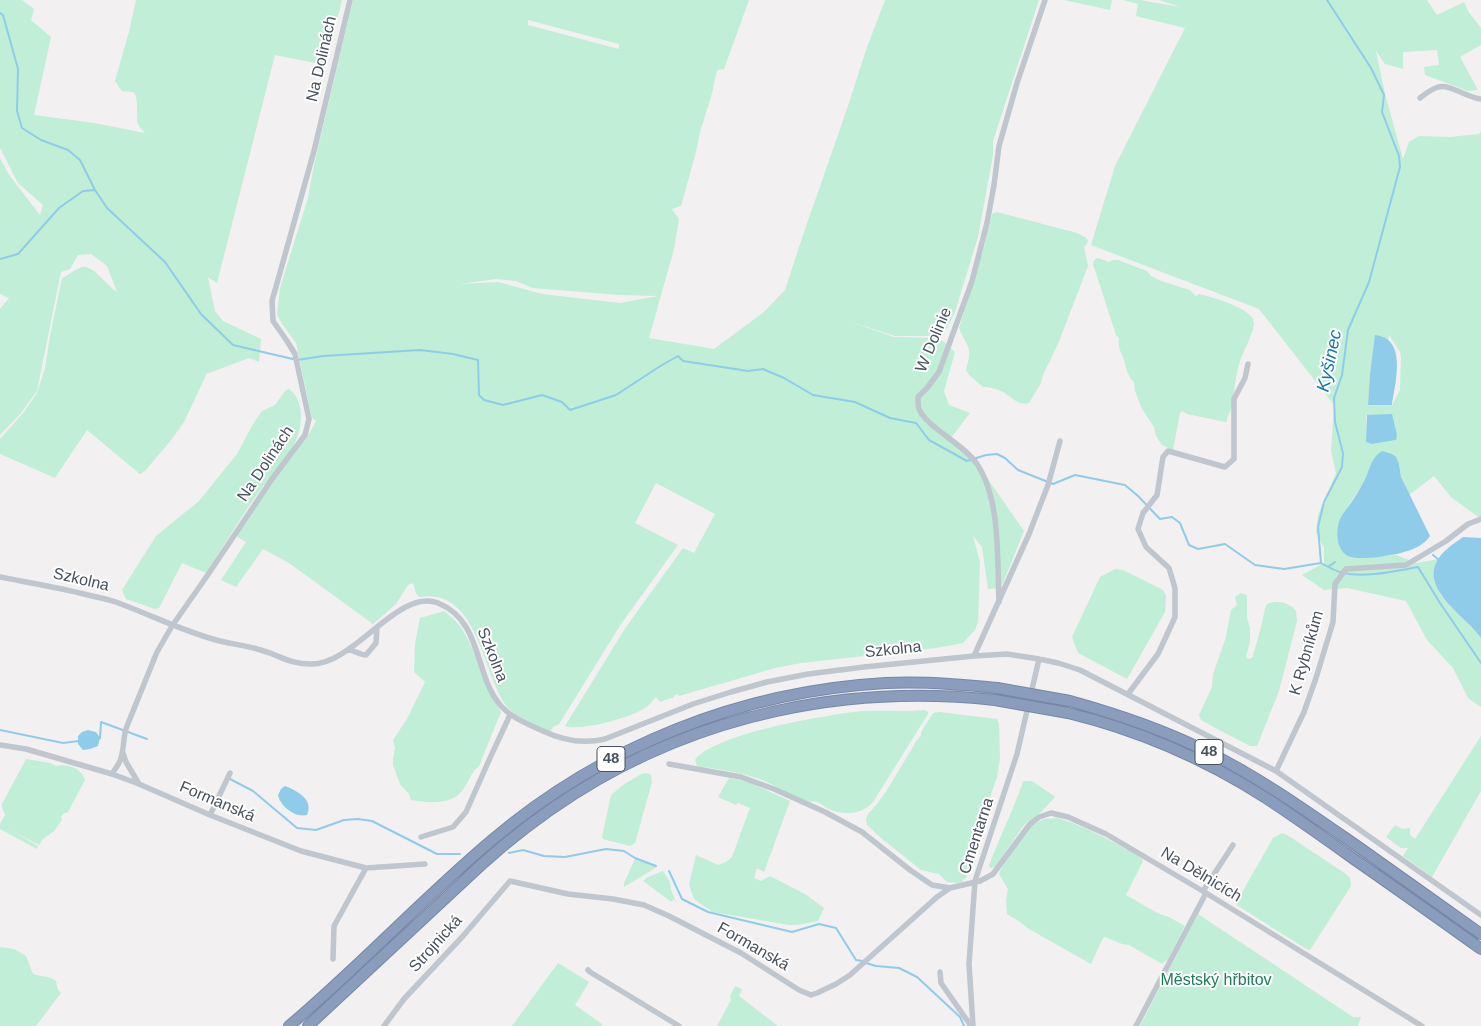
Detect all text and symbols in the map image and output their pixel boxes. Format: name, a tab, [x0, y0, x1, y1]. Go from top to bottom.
street label: Na Dolinách	[303, 14, 341, 104]
street label: W Dolinie	[912, 305, 956, 375]
water label: Kyšinec	[1313, 328, 1347, 394]
street label: Na Dolinách	[234, 423, 298, 505]
street label: Szkolna	[51, 564, 111, 596]
street label: K Rybníkům	[1286, 608, 1328, 698]
street label: Szkolna	[472, 625, 512, 685]
street label: Szkolna	[864, 637, 922, 663]
road number: 48	[1195, 740, 1223, 764]
road number: 48	[597, 746, 625, 772]
street label: Formanská	[176, 778, 258, 826]
street label: Cmentarna	[956, 795, 998, 877]
street label: Na Dělnicích	[1157, 843, 1245, 907]
street label: Strojnická	[405, 911, 467, 977]
street label: Formanská	[714, 919, 792, 975]
park label: Městský hřbitov	[1160, 971, 1272, 991]

